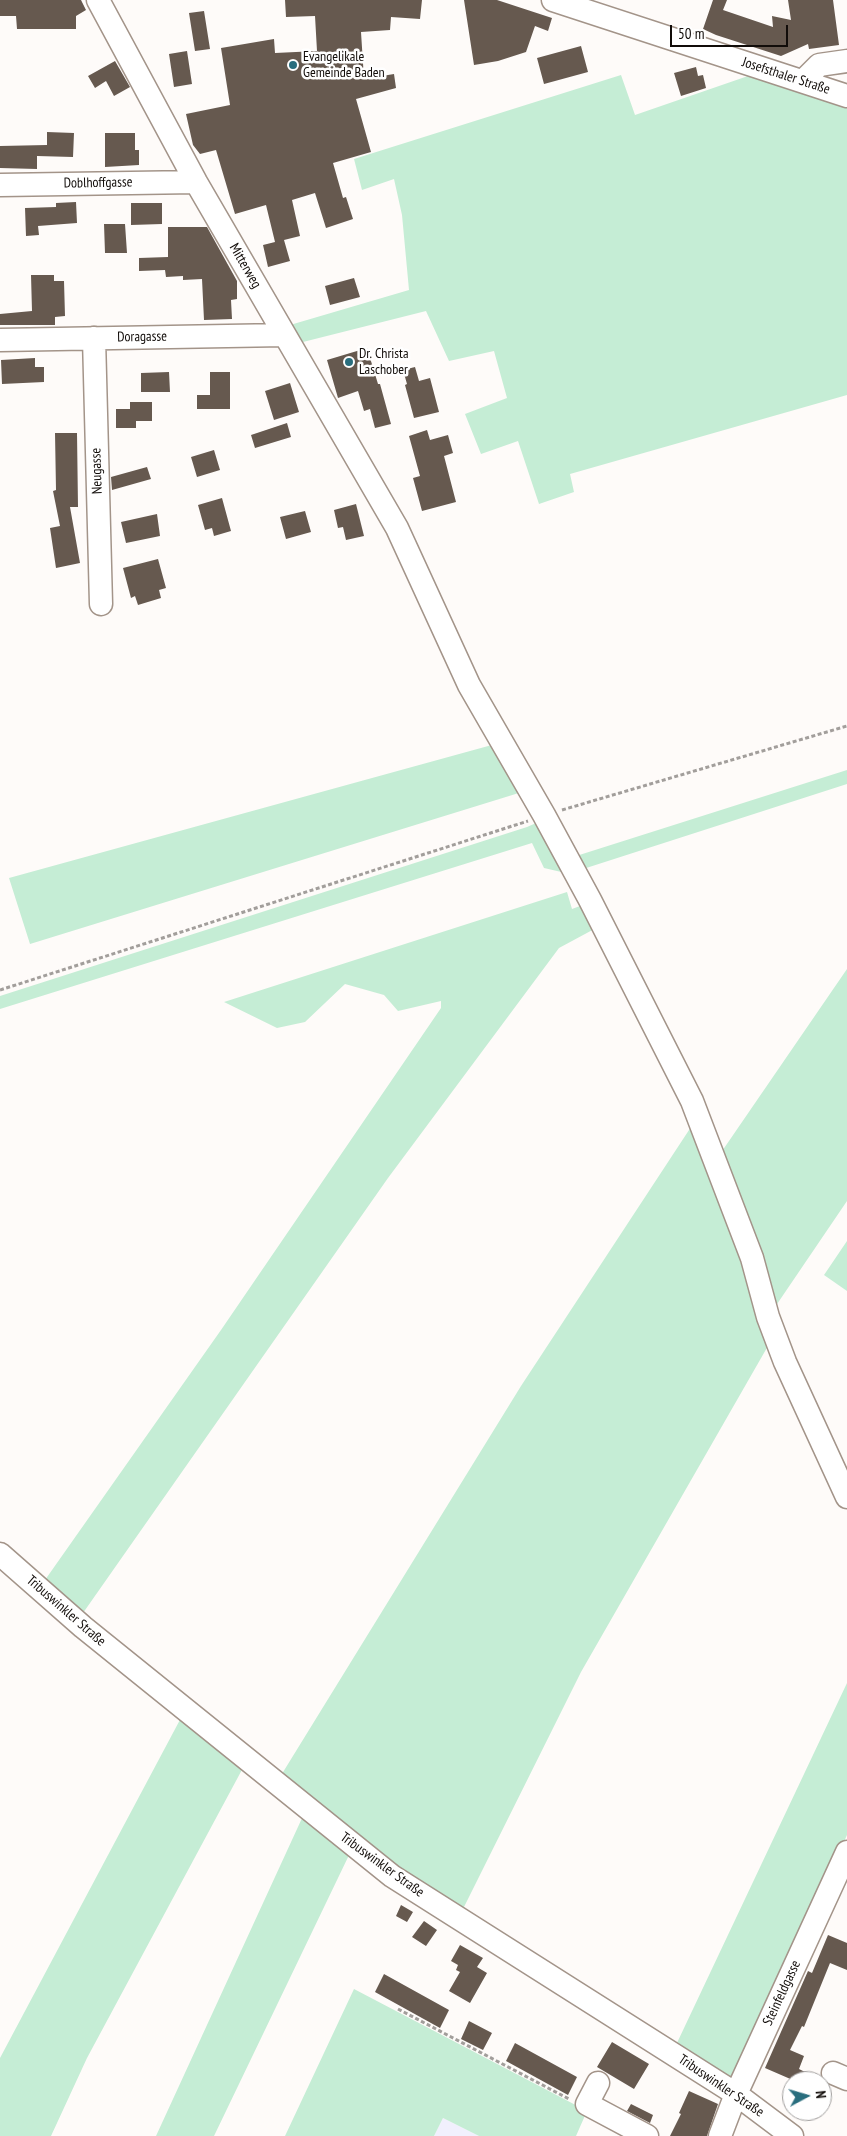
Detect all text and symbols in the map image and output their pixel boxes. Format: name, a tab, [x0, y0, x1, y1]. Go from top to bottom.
scale bar	[672, 15, 790, 47]
text: 50 m	[678, 24, 704, 43]
place label: Evangelikale Gemeinde Baden	[303, 49, 385, 82]
street label: Josefsthaler Straße	[740, 54, 832, 98]
marker: Evangelikale Gemeinde Baden	[287, 59, 299, 71]
street label: Doblhoffgasse	[63, 174, 133, 192]
street label: Mitterweg	[225, 241, 265, 291]
street label: Doragasse	[117, 328, 167, 346]
place label: Dr. Christa Laschober	[359, 346, 409, 378]
marker: Dr. Christa Laschober	[343, 356, 355, 368]
street label: Neugasse	[88, 448, 106, 494]
street label: Tribuswinkler Straße	[23, 1572, 109, 1650]
street label: Tribuswinkler Straße	[337, 1829, 427, 1901]
street label: Steinfeldgasse	[760, 1958, 804, 2028]
street label: Tribuswinkler Straße	[675, 2051, 767, 2121]
north arrow	[782, 2071, 832, 2121]
text: N	[812, 2090, 830, 2099]

